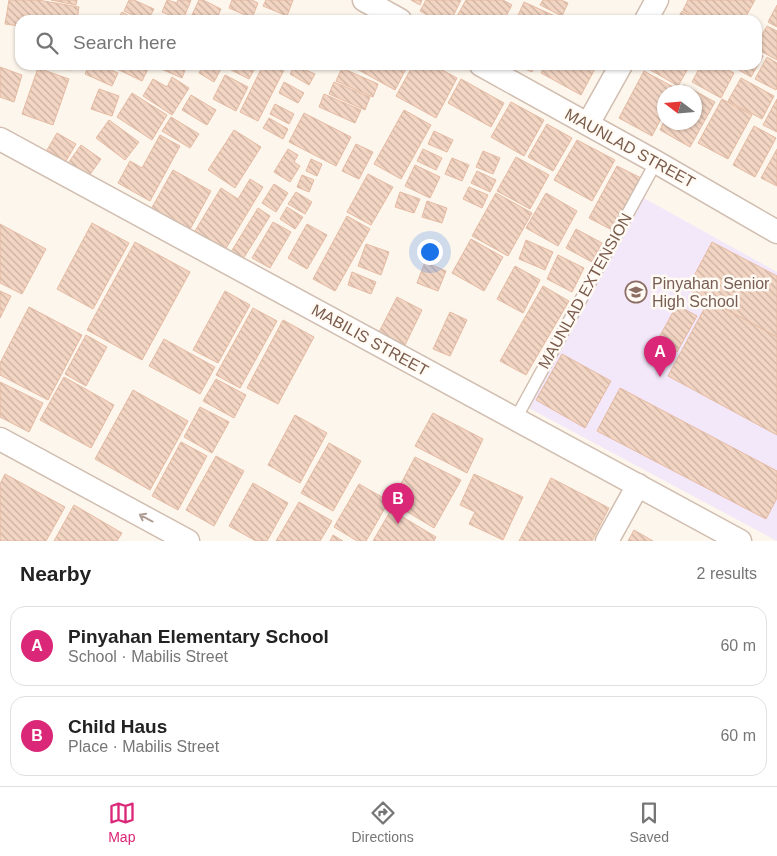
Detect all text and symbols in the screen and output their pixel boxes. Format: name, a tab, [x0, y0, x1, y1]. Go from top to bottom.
search box	[15, 15, 762, 70]
icon: search	[33, 29, 61, 57]
text: Search here	[73, 32, 177, 53]
north arrow	[657, 85, 702, 130]
street label: MAUNLAD STREET	[562, 105, 698, 191]
street label: MAUNLAD EXTENSION	[535, 210, 635, 372]
your location	[417, 239, 443, 265]
place label: Pinyahan Senior High School	[652, 275, 770, 310]
school or university icon: Pinyahan Senior High School	[624, 280, 648, 304]
street label: MABILIS STREET	[309, 301, 431, 379]
pin: A	[644, 336, 676, 377]
pin: B	[382, 483, 414, 524]
one-way arrow	[138, 513, 153, 523]
text: Nearby	[20, 562, 91, 585]
text: 2 results	[697, 565, 757, 582]
text: Pinyahan Elementary School	[68, 626, 329, 647]
text: A	[31, 637, 43, 654]
text: 60 m	[720, 637, 756, 654]
text: School · Mabilis Street	[68, 648, 228, 665]
text: Child Haus	[68, 716, 167, 737]
text: B	[31, 727, 43, 744]
text: 60 m	[720, 727, 756, 744]
text: Place · Mabilis Street	[68, 738, 219, 755]
tab: Map	[108, 799, 136, 845]
tab: Directions	[352, 799, 414, 845]
tab: Saved	[629, 799, 669, 845]

